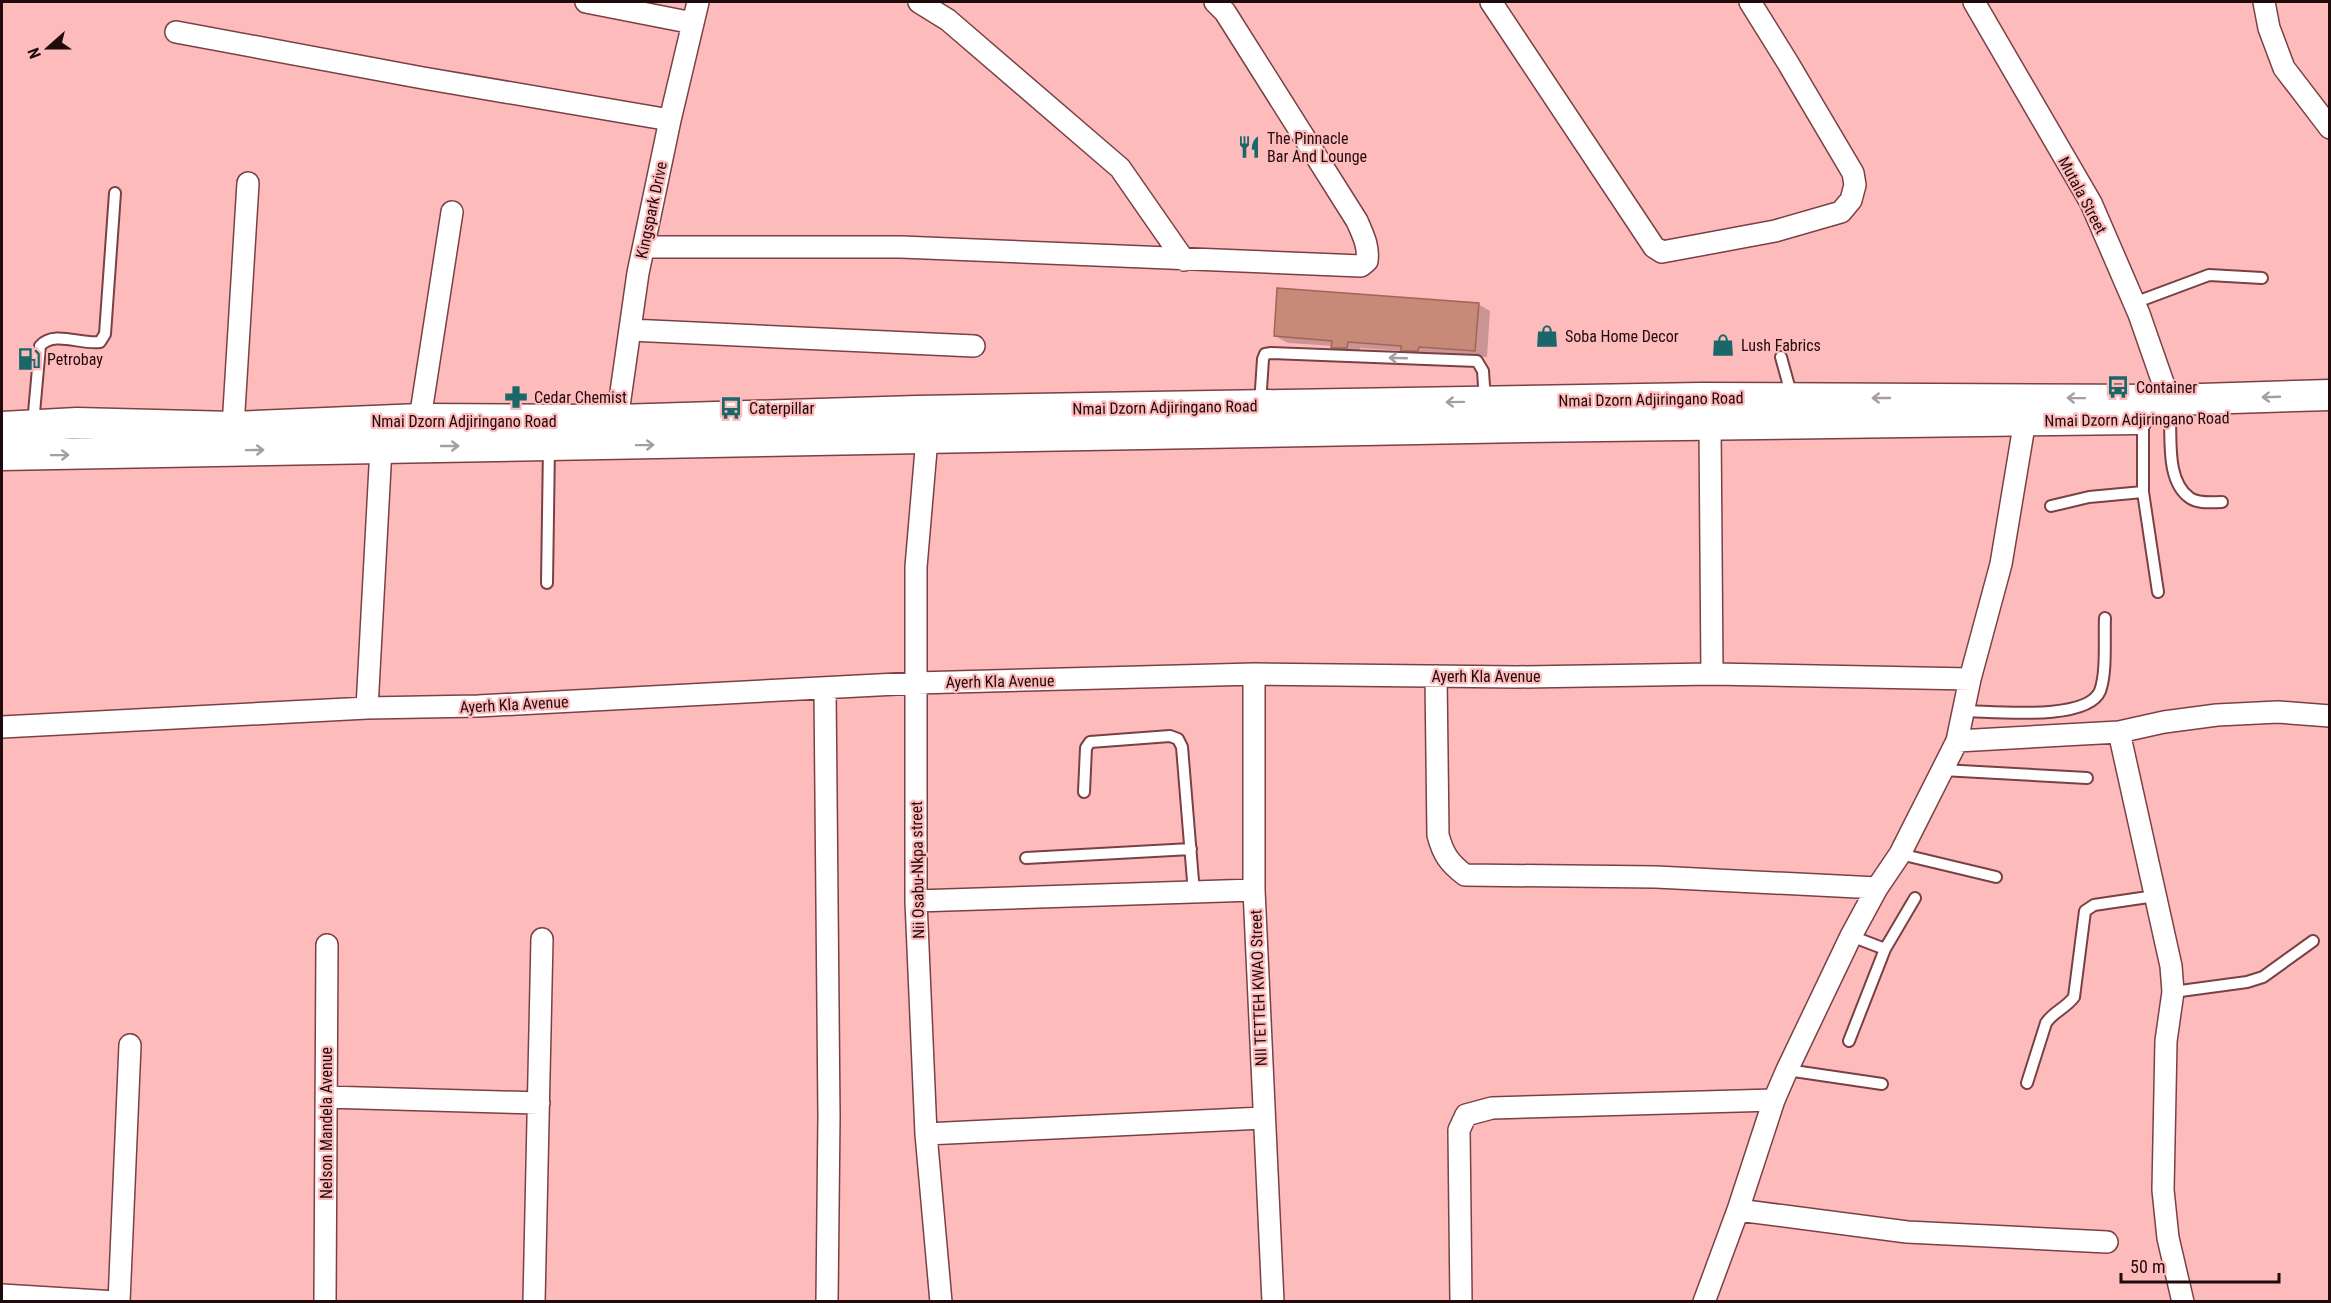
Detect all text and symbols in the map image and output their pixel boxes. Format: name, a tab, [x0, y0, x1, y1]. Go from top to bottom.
north arrow	[18, 18, 78, 78]
text: N	[24, 45, 45, 61]
place label: The Pinnacle Bar And Lounge	[1267, 129, 1367, 166]
restaurant icon: The Pinnacle Bar And Lounge	[1236, 134, 1262, 160]
street label: Mutala Street	[2054, 153, 2111, 237]
street label: Kingspark Drive	[632, 160, 671, 260]
shop icon: Soba Home Decor	[1534, 323, 1560, 349]
place label: Soba Home Decor	[1565, 327, 1679, 346]
shop icon: Lush Fabrics	[1710, 332, 1736, 358]
place label: Lush Fabrics	[1741, 336, 1821, 355]
fuel station icon: Petrobay	[16, 346, 42, 372]
place label: Petrobay	[47, 350, 103, 369]
one-way arrow	[1389, 352, 1409, 364]
bus stop icon: Container	[2105, 374, 2131, 400]
place label: Container	[2136, 378, 2197, 397]
pharmacy icon: Cedar Chemist	[503, 384, 529, 410]
place label: Cedar Chemist	[534, 388, 627, 407]
street label: Nmai Dzorn Adjiringano Road	[1558, 388, 1744, 411]
one-way arrow	[2262, 391, 2282, 402]
one-way arrow	[1872, 392, 1892, 404]
one-way arrow	[2067, 392, 2087, 404]
bus stop icon: Caterpillar	[718, 395, 744, 421]
street label: Nmai Dzorn Adjiringano Road	[1072, 396, 1258, 419]
one-way arrow	[1446, 396, 1466, 408]
place label: Caterpillar	[749, 399, 814, 418]
street label: Nmai Dzorn Adjiringano Road	[2044, 408, 2230, 431]
street label: Nmai Dzorn Adjiringano Road	[371, 412, 557, 431]
one-way arrow	[634, 439, 654, 451]
one-way arrow	[439, 440, 459, 452]
one-way arrow	[244, 445, 264, 456]
one-way arrow	[49, 449, 69, 460]
street label: Ayerh Kla Avenue	[1432, 667, 1540, 686]
street label: Ayerh Kla Avenue	[945, 671, 1055, 692]
street label: Ayerh Kla Avenue	[459, 692, 569, 717]
street label: Nii Osabu-Nkpa street	[907, 801, 928, 939]
street label: NII TETTEH KWAO Street	[1246, 909, 1271, 1067]
street label: Nelson Mandela Avenue	[317, 1047, 336, 1199]
scale bar	[2121, 1246, 2278, 1284]
text: 50 m	[2130, 1256, 2165, 1277]

